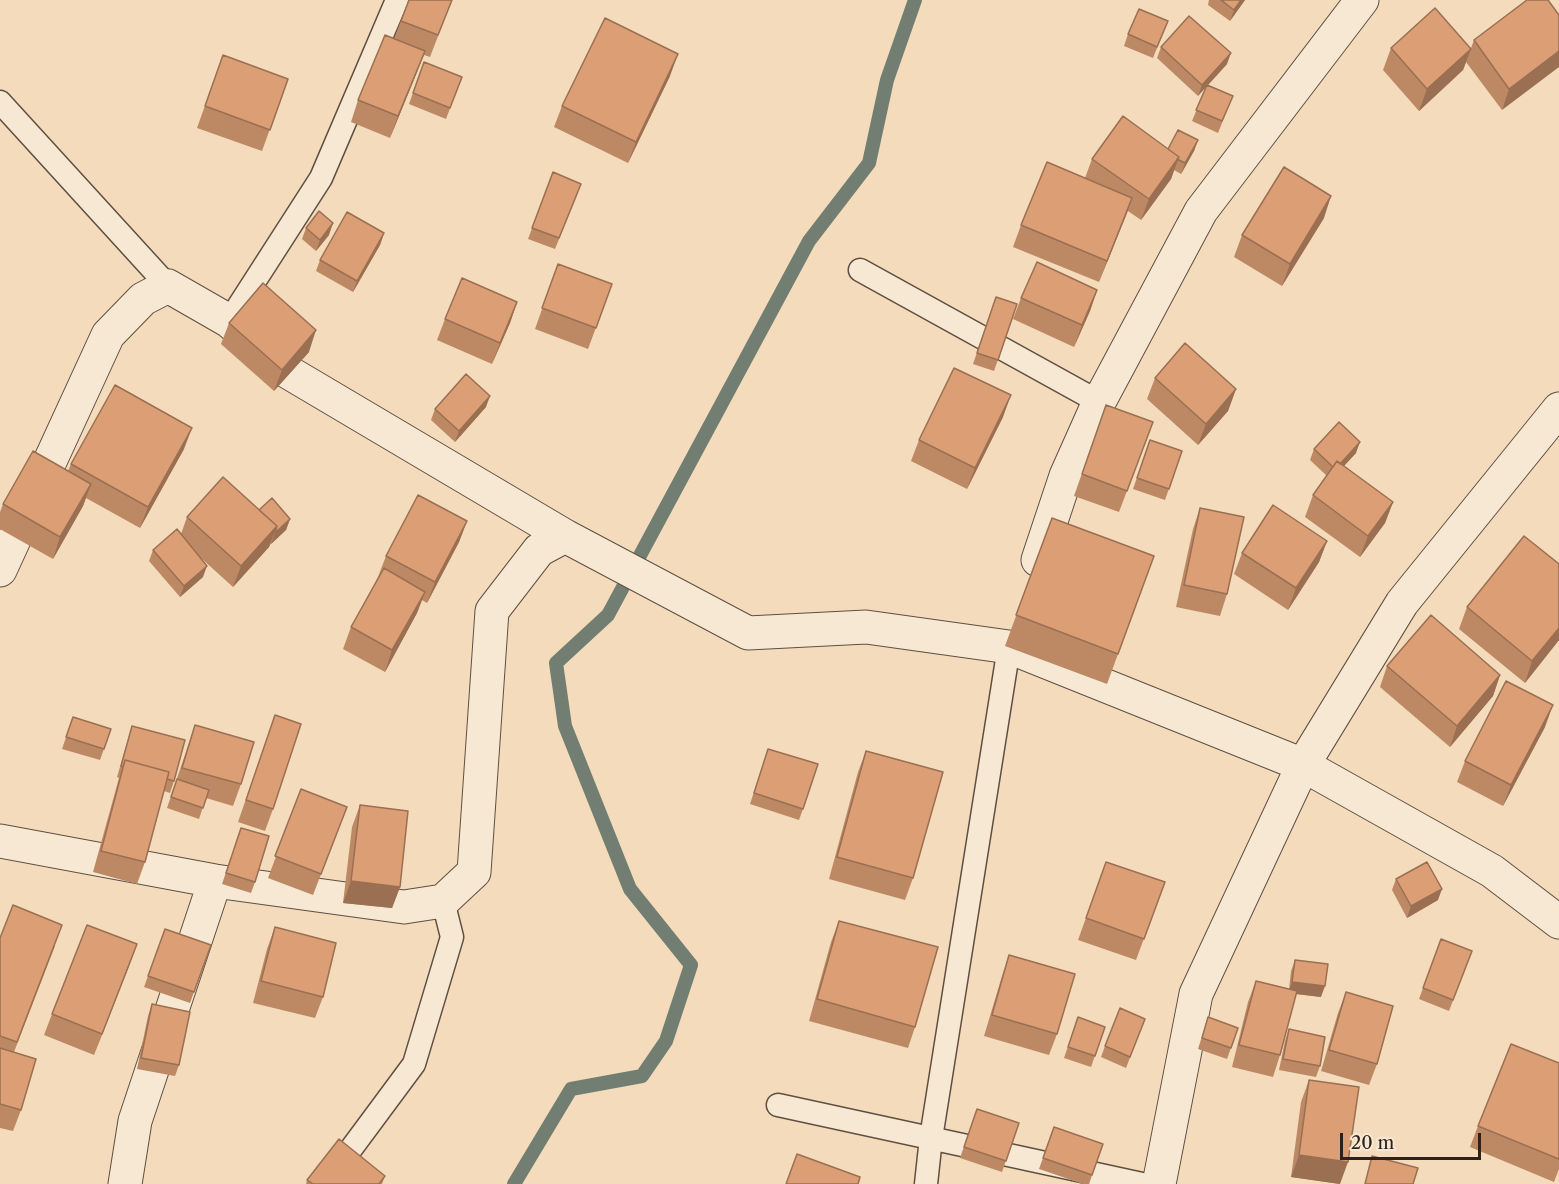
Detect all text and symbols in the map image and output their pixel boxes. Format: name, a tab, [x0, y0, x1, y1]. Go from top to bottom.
scale bar	[1343, 1121, 1484, 1159]
text: 20 m	[1351, 1132, 1394, 1154]

